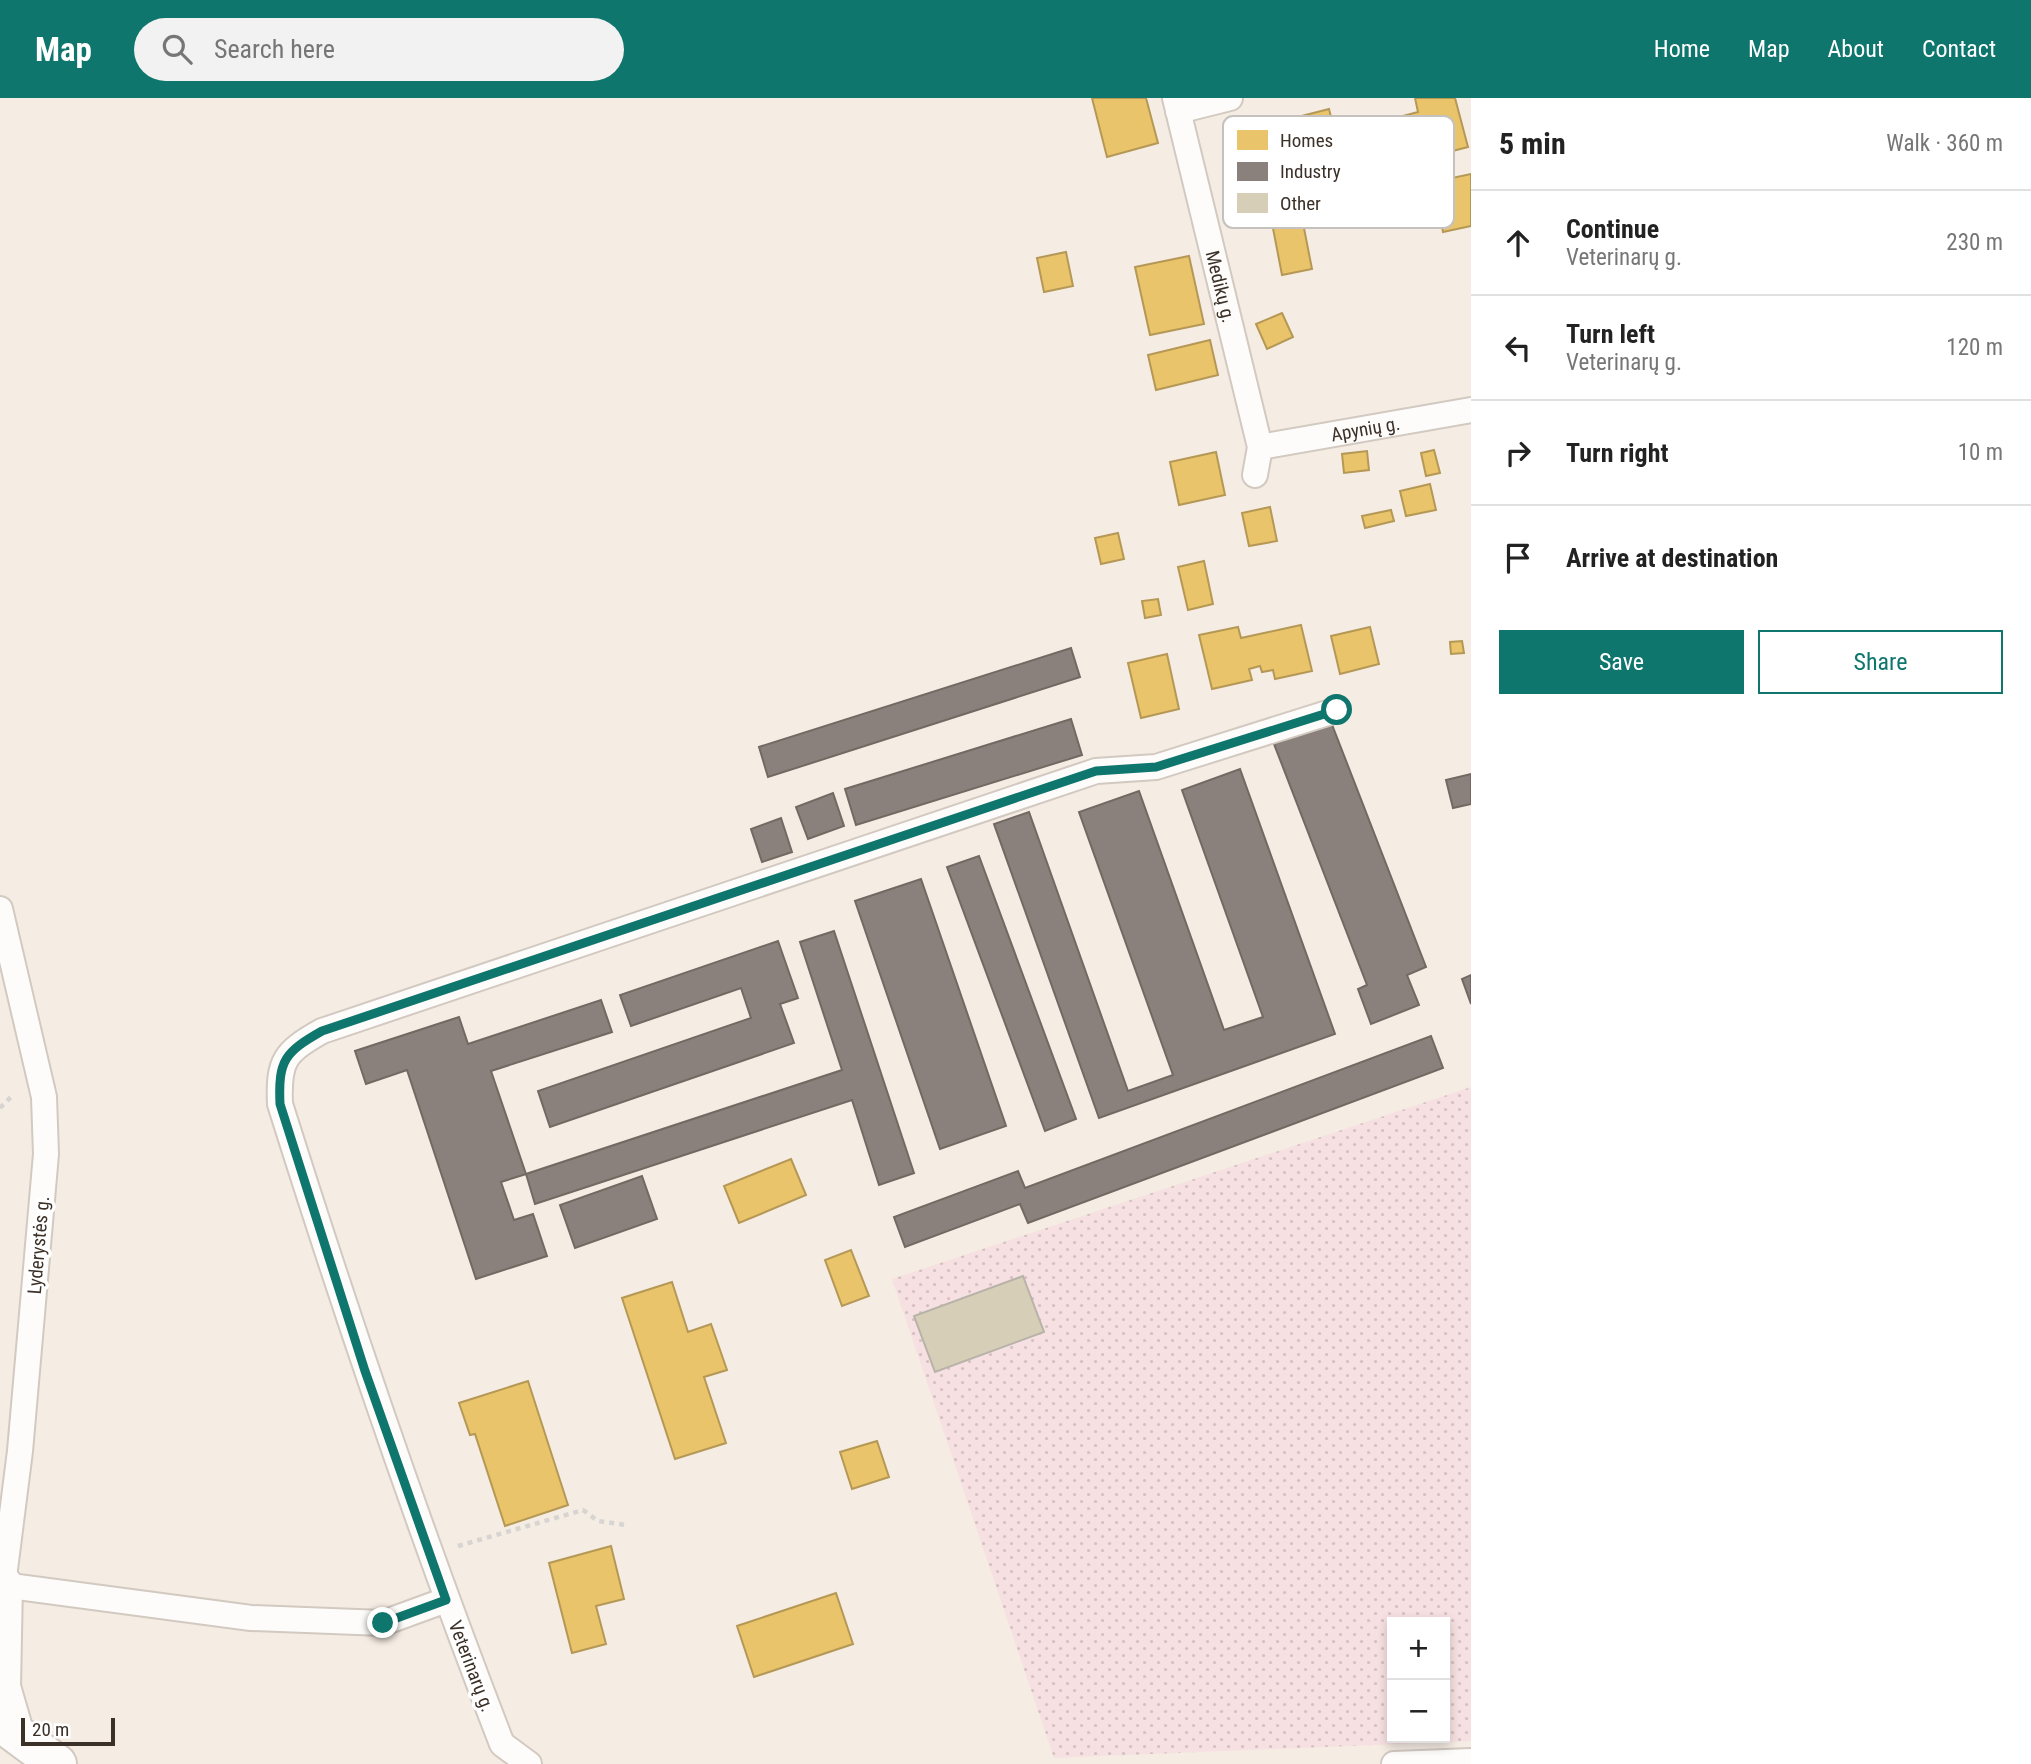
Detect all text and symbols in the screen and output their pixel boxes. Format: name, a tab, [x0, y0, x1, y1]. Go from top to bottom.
search box	[134, 18, 624, 81]
text: Map	[35, 30, 92, 69]
icon: search	[158, 30, 196, 68]
text: Search here	[214, 34, 335, 64]
text: Home	[1654, 35, 1710, 63]
text: Map	[1748, 35, 1790, 63]
text: About	[1828, 35, 1884, 63]
text: Contact	[1922, 35, 1996, 63]
legend	[1223, 116, 1454, 228]
text: 5 min	[1499, 126, 1566, 161]
text: Homes	[1280, 129, 1333, 152]
text: Walk · 360 m	[1886, 130, 2003, 157]
text: Industry	[1280, 160, 1341, 183]
text: Other	[1280, 192, 1321, 215]
text: Continue	[1566, 214, 1659, 244]
icon: ahead	[1499, 224, 1537, 262]
text: 230 m	[1946, 229, 2003, 256]
text: Veterinarų g.	[1566, 244, 1682, 271]
street label: Medikų g.	[1201, 248, 1240, 325]
text: Turn left	[1566, 319, 1655, 349]
icon: left	[1499, 329, 1537, 367]
text: 120 m	[1946, 334, 2003, 361]
text: Veterinarų g.	[1566, 349, 1682, 376]
street label: Apynių g.	[1329, 412, 1402, 446]
icon: right	[1499, 434, 1537, 472]
text: Turn right	[1566, 438, 1668, 468]
text: 10 m	[1958, 439, 2003, 466]
icon: arrive	[1499, 539, 1537, 577]
text: Arrive at destination	[1566, 543, 1778, 573]
button: Save	[1499, 630, 1744, 694]
button: Share	[1758, 630, 2003, 694]
route start	[1321, 694, 1352, 725]
street label: Lyderystės g.	[23, 1195, 54, 1295]
route end	[367, 1607, 398, 1638]
street label: Veterinarų g.	[444, 1617, 499, 1715]
map controls	[1387, 1617, 1450, 1743]
button: +	[1387, 1617, 1450, 1680]
button: −	[1387, 1680, 1450, 1743]
scale bar	[21, 1715, 116, 1747]
text: 20 m	[32, 1718, 69, 1741]

